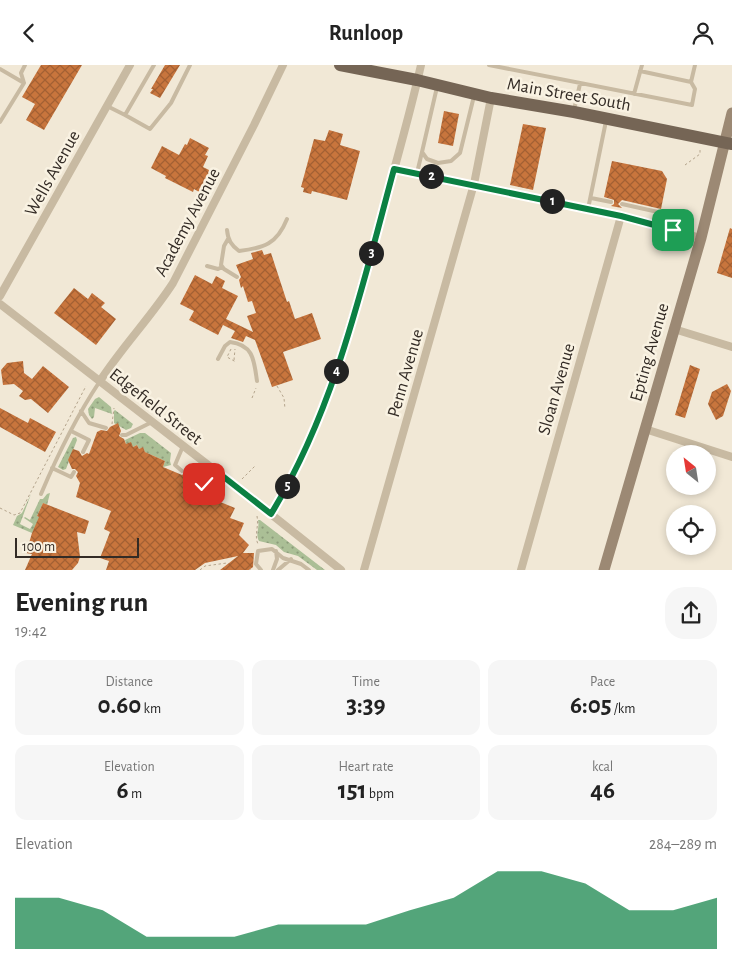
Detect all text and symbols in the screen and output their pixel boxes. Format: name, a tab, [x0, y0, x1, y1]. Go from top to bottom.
icon: back	[15, 19, 43, 47]
icon: person	[689, 19, 717, 47]
text: Runloop	[329, 22, 403, 44]
street label: Main Street South	[505, 75, 632, 115]
street label: Wells Avenue	[22, 128, 84, 219]
pin: 2	[418, 163, 444, 189]
street label: Academy Avenue	[152, 165, 224, 280]
text: 2	[428, 169, 435, 183]
pin: 1	[540, 189, 564, 213]
text: 1	[550, 194, 555, 208]
pin	[652, 209, 694, 251]
icon: arrive	[659, 216, 687, 244]
pin: 3	[358, 241, 384, 265]
text: 3	[368, 246, 375, 260]
street label: Epting Avenue	[627, 301, 673, 404]
street label: Penn Avenue	[385, 327, 427, 419]
street label: Sloan Avenue	[535, 341, 579, 437]
pin: 4	[324, 359, 348, 383]
text: 4	[333, 364, 340, 378]
street label: Edgefield Street	[106, 365, 205, 449]
north arrow	[666, 445, 716, 495]
map controls	[666, 445, 716, 555]
pin	[183, 463, 225, 505]
icon: check	[190, 470, 218, 498]
pin: 5	[274, 473, 300, 499]
text: 5	[284, 479, 291, 493]
button: locate	[666, 505, 716, 555]
scale bar	[15, 535, 139, 558]
text: 100 m	[22, 540, 55, 554]
button: share	[665, 587, 717, 639]
text: Evening run	[15, 589, 148, 617]
text: 19:42	[15, 623, 47, 639]
text: Distance	[106, 675, 153, 689]
text: Time	[352, 675, 380, 689]
text: Pace	[590, 675, 615, 689]
text: 0.60	[97, 693, 141, 718]
text: 3:39	[346, 693, 386, 718]
text: 6:05	[570, 693, 612, 718]
text: km	[141, 702, 161, 716]
text: /km	[612, 702, 635, 716]
text: Elevation	[104, 760, 155, 774]
text: Heart rate	[339, 760, 393, 774]
text: kcal	[592, 760, 613, 774]
text: 6	[117, 778, 129, 803]
text: 151	[338, 778, 367, 803]
text: 46	[590, 778, 615, 803]
text: m	[129, 787, 142, 801]
text: bpm	[367, 787, 394, 801]
text: Elevation	[15, 836, 73, 852]
text: 284–289 m	[649, 836, 717, 852]

